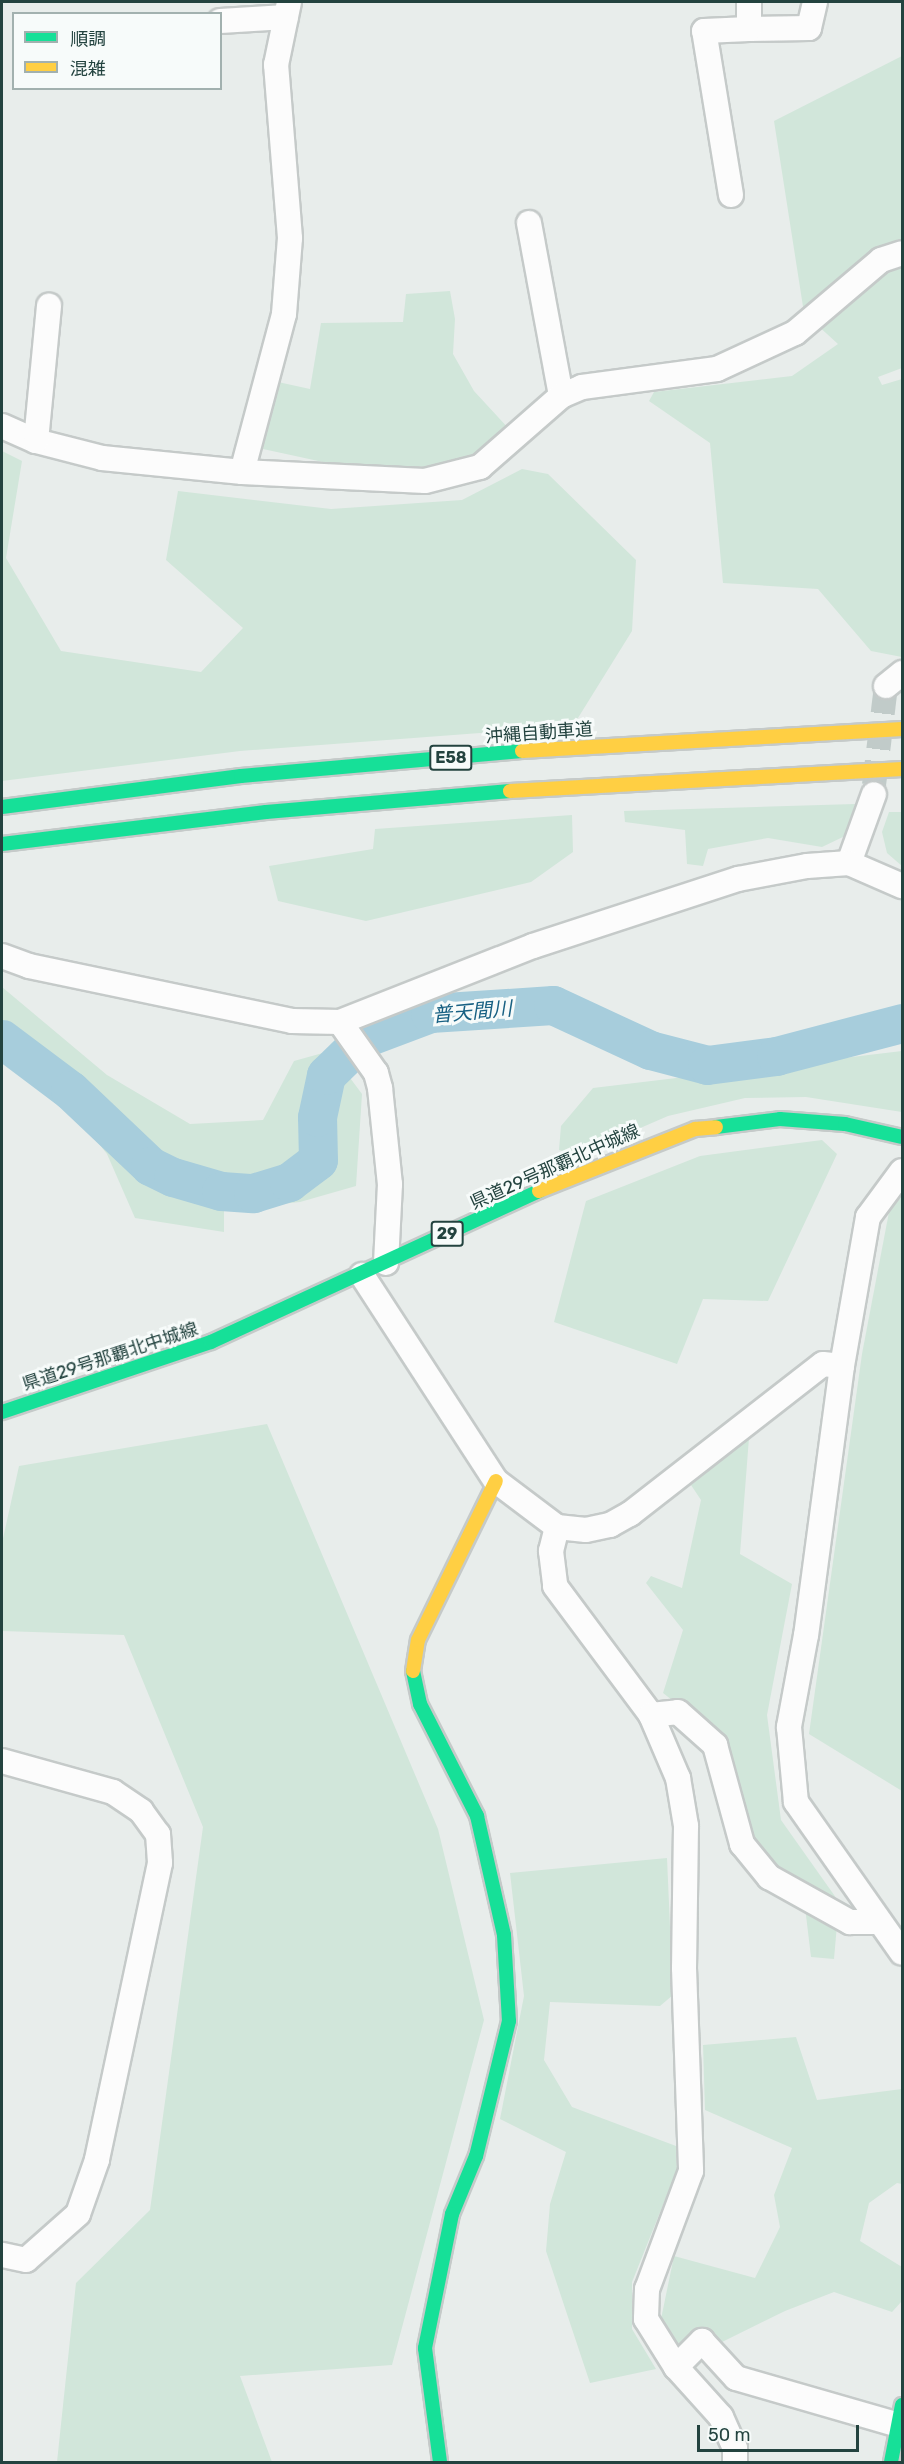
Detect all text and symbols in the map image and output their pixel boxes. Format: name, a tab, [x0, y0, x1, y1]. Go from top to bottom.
legend	[12, 12, 222, 90]
text: 順調	[70, 28, 106, 50]
text: 混雑	[70, 58, 106, 80]
street label: 沖縄自動車道	[484, 718, 594, 748]
road number: E58	[428, 745, 474, 771]
water label: 普天間川	[431, 997, 513, 1027]
street label: 県道29号那覇北中城線	[467, 1120, 643, 1214]
road number: 29	[430, 1221, 464, 1247]
street label: 県道29号那覇北中城線	[20, 1318, 200, 1396]
scale bar	[700, 2413, 862, 2451]
text: 50 m	[708, 2424, 751, 2446]

